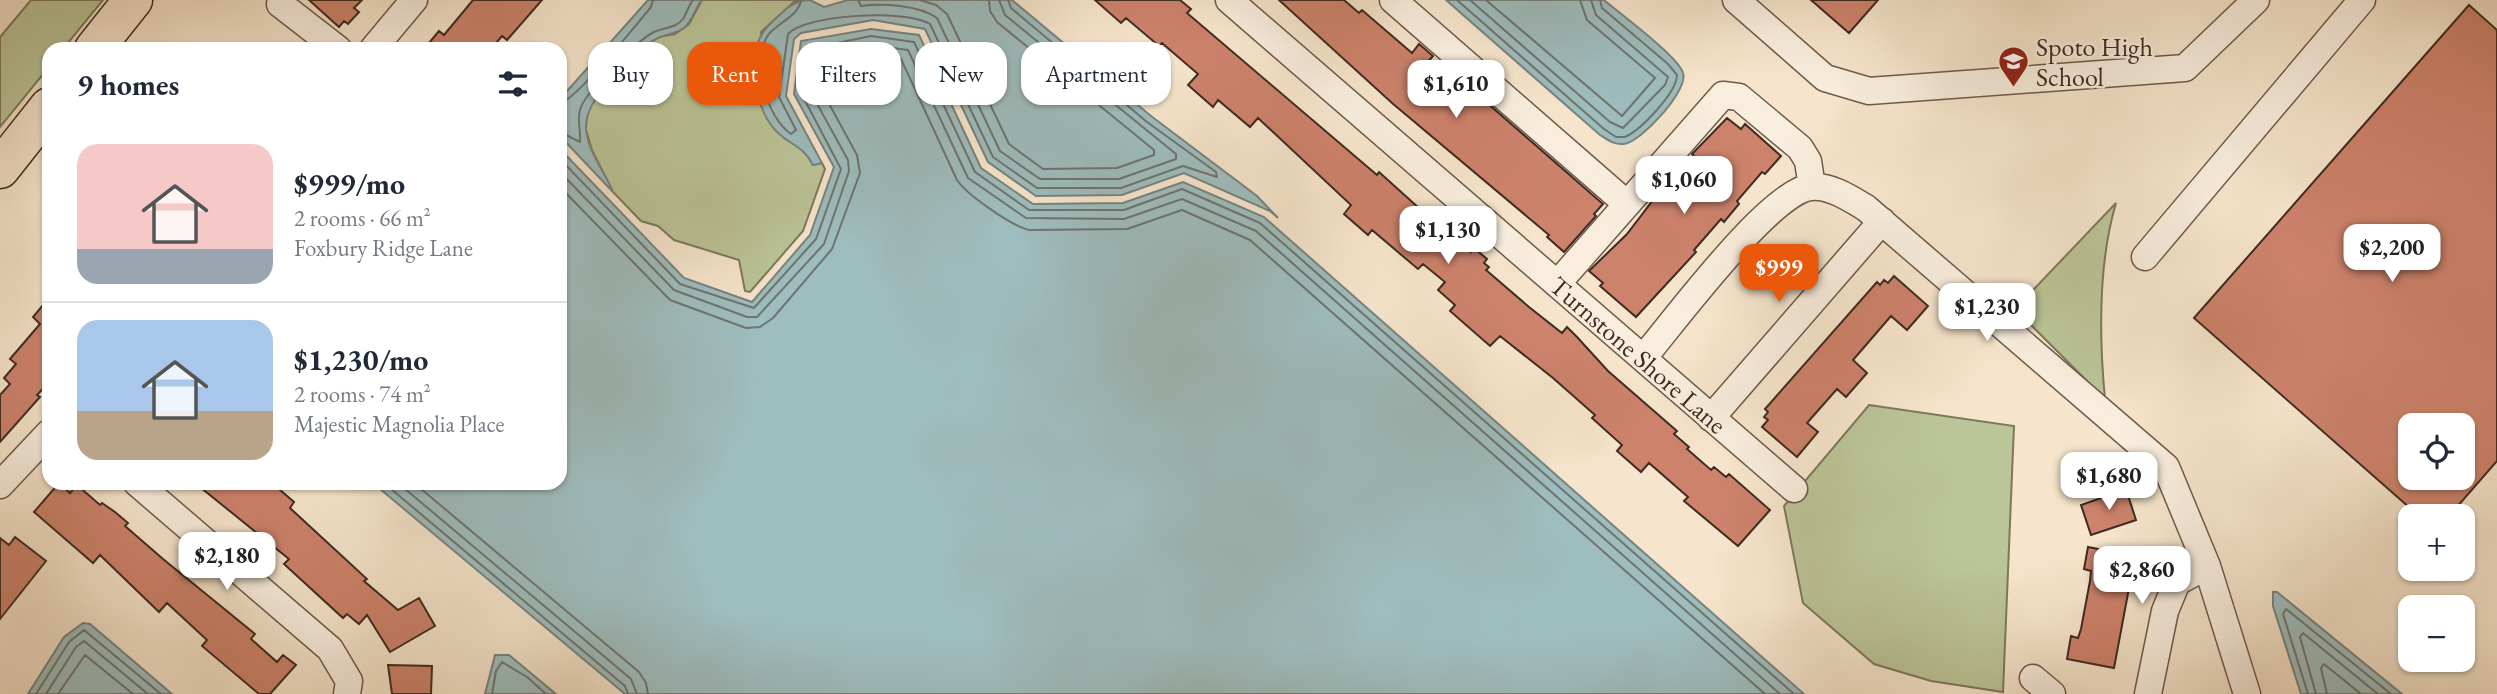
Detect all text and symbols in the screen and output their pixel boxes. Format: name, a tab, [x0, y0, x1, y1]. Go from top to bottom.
place label: Spoto High School	[2036, 30, 2153, 94]
chip: Buy	[588, 42, 673, 105]
chip: Rent	[687, 42, 782, 105]
chip: Filters	[796, 42, 901, 105]
chip: New	[915, 42, 1007, 105]
chip: Apartment	[1021, 42, 1171, 105]
school or university icon: Spoto High School	[1996, 45, 2030, 89]
pin: $1,610	[1399, 60, 1513, 120]
text: 9 homes	[77, 65, 179, 104]
icon: filters	[494, 65, 532, 103]
text: $1,610	[1424, 68, 1488, 98]
pin: $1,060	[1627, 156, 1741, 216]
text: $999/mo	[294, 164, 405, 203]
text: $1,060	[1652, 164, 1716, 194]
icon: home	[133, 172, 217, 256]
text: 2 rooms · 66 m²	[294, 203, 431, 233]
pin: $1,130	[1391, 206, 1505, 266]
text: $1,130	[1416, 214, 1480, 244]
pin: $2,200	[2335, 224, 2449, 284]
text: $2,200	[2360, 232, 2424, 262]
text: Foxbury Ridge Lane	[294, 233, 473, 263]
pin: $999	[1738, 244, 1820, 304]
text: $999	[1755, 252, 1803, 282]
street label: Turnstone Shore Lane	[1542, 269, 1734, 441]
pin: $1,230	[1930, 284, 2044, 343]
text: $1,230	[1955, 291, 2019, 321]
text: $1,230/mo	[294, 340, 428, 379]
icon: home	[133, 348, 217, 432]
text: 2 rooms · 74 m²	[294, 379, 431, 409]
text: Majestic Magnolia Place	[294, 409, 504, 439]
map controls	[2398, 413, 2475, 672]
button: locate	[2398, 413, 2475, 490]
pin: $1,680	[2052, 452, 2166, 512]
text: $1,680	[2077, 460, 2141, 490]
button: +	[2398, 504, 2475, 581]
pin: $2,180	[170, 532, 284, 592]
text: $2,180	[195, 540, 259, 570]
pin: $2,860	[2085, 546, 2199, 606]
text: $2,860	[2110, 554, 2174, 584]
button: −	[2398, 595, 2475, 672]

